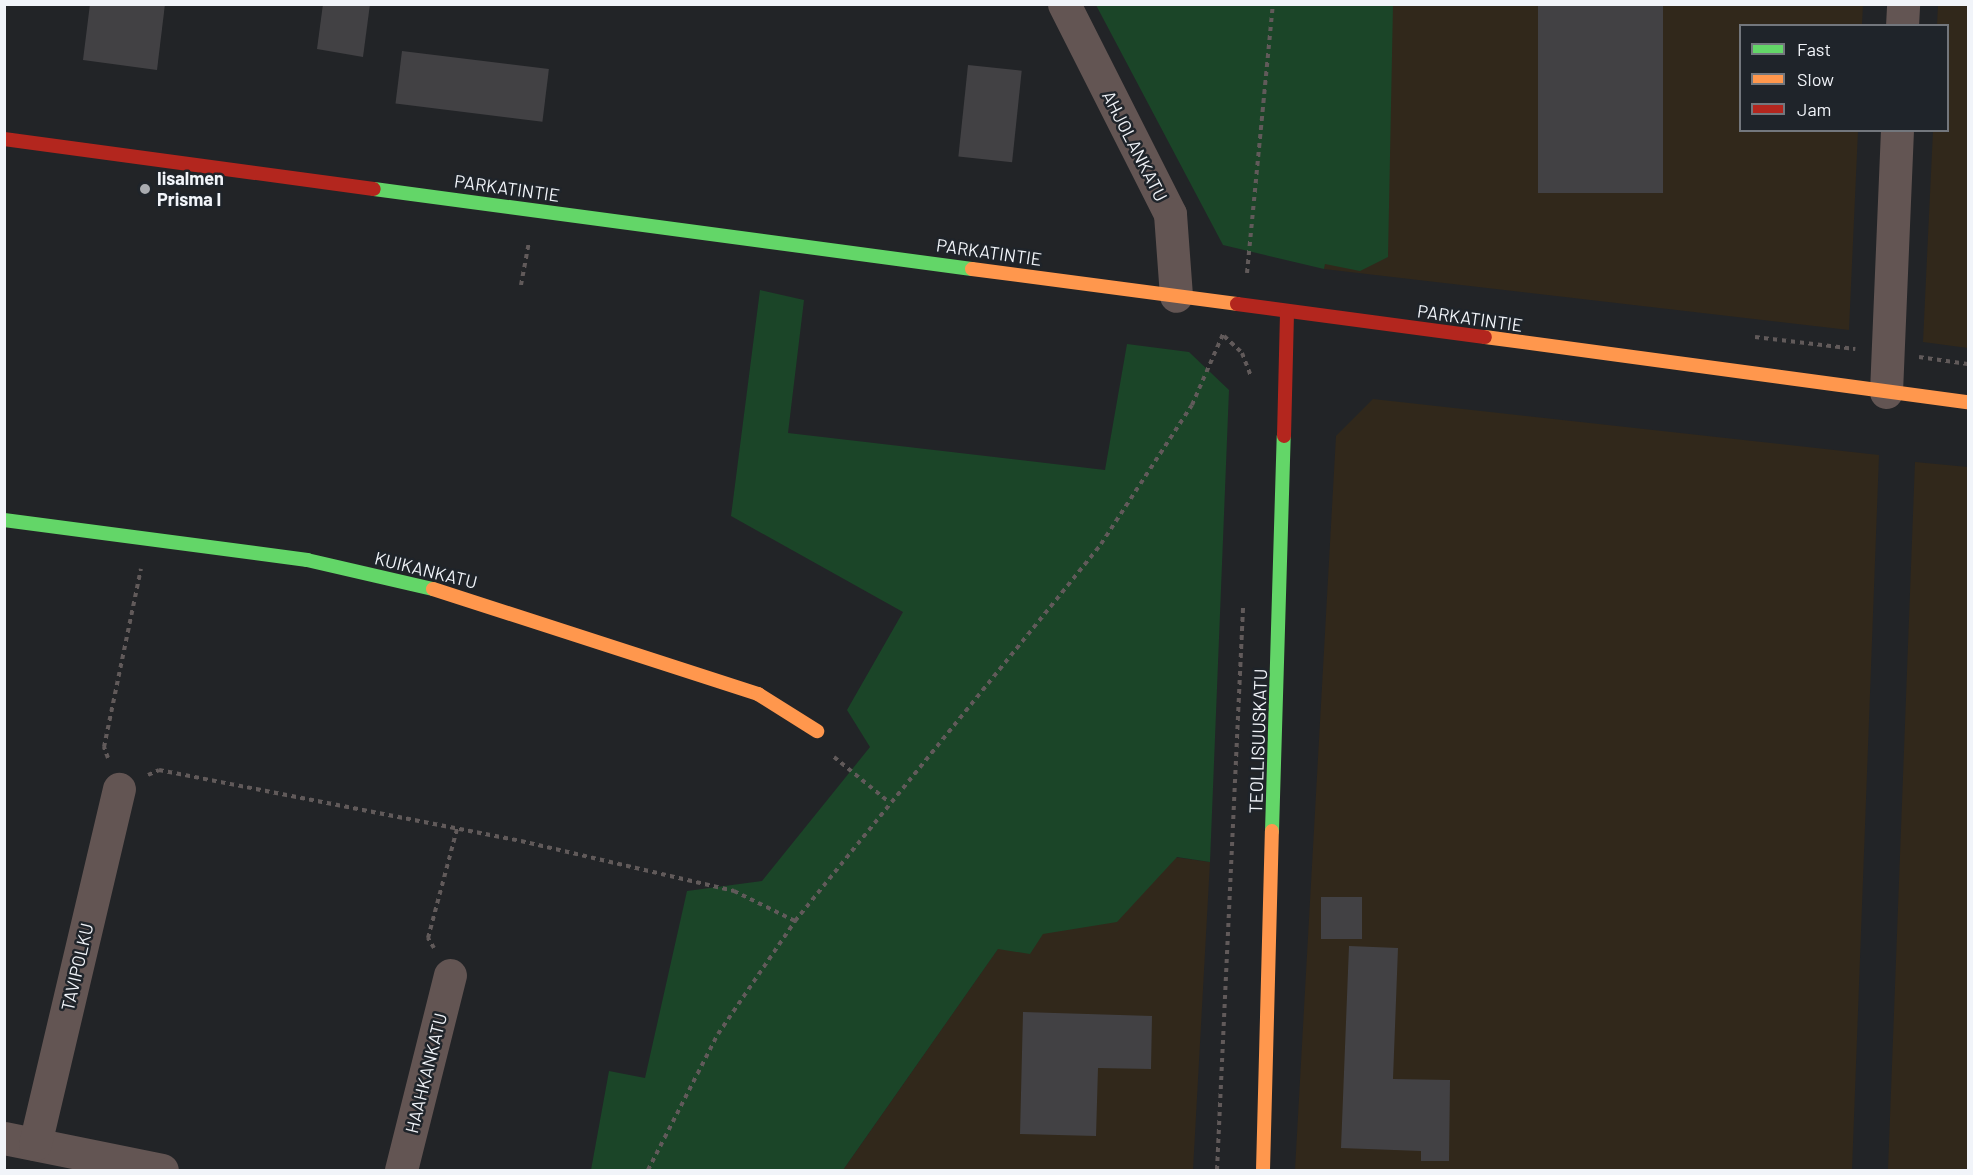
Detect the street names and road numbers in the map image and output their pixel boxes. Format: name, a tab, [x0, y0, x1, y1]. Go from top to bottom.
street label: AHJOLANKATU	[1098, 87, 1172, 205]
street label: PARKATINTIE	[453, 170, 561, 206]
street label: PARKATINTIE	[935, 234, 1043, 270]
street label: PARKATINTIE	[1416, 300, 1524, 336]
street label: KUIKANKATU	[372, 547, 480, 593]
street label: TEOLLISUUSKATU	[1245, 668, 1271, 814]
street label: TAVIPOLKU	[56, 921, 98, 1013]
street label: HAAHKANKATU	[401, 1011, 451, 1135]

